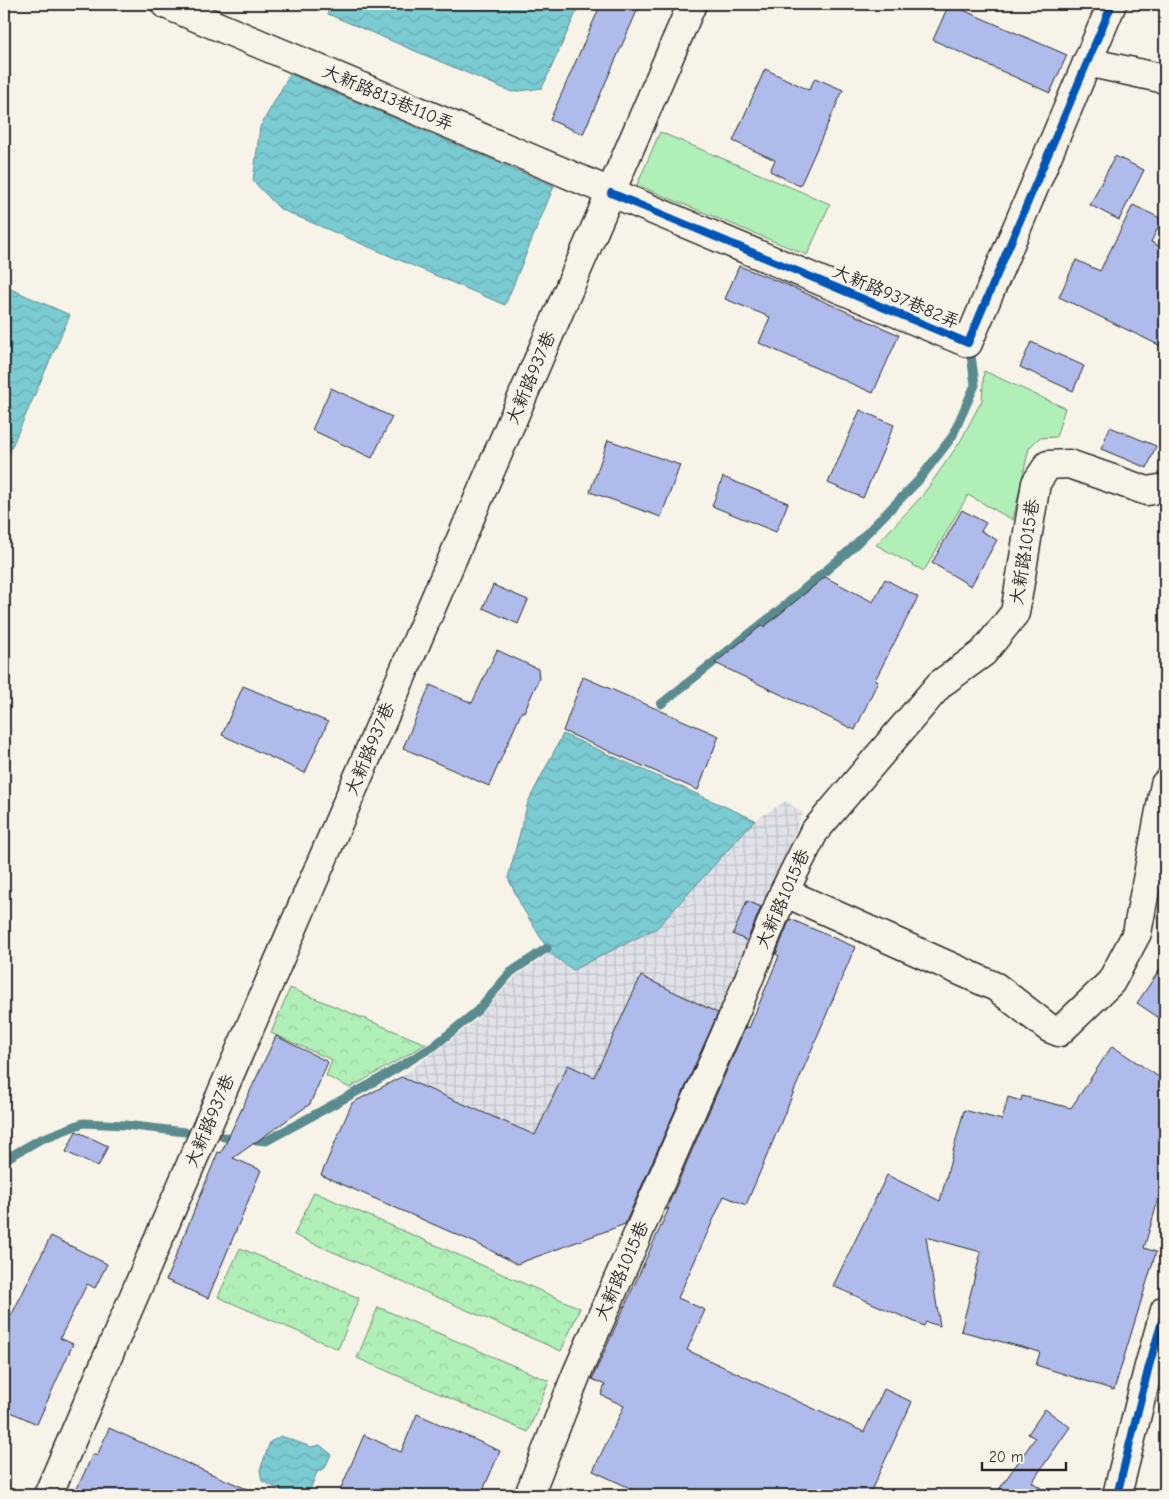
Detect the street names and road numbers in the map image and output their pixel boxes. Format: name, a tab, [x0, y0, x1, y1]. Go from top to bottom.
street label: 大新路813巷110弄	[319, 61, 457, 135]
street label: 大新路937巷82弄	[829, 261, 963, 333]
street label: 大新路937巷	[502, 328, 560, 428]
street label: 大新路1015巷	[1006, 498, 1044, 606]
street label: 大新路937巷	[341, 699, 399, 799]
street label: 大新路1015巷	[752, 846, 814, 952]
street label: 大新路937巷	[181, 1071, 239, 1171]
street label: 大新路1015巷	[591, 1218, 653, 1324]

